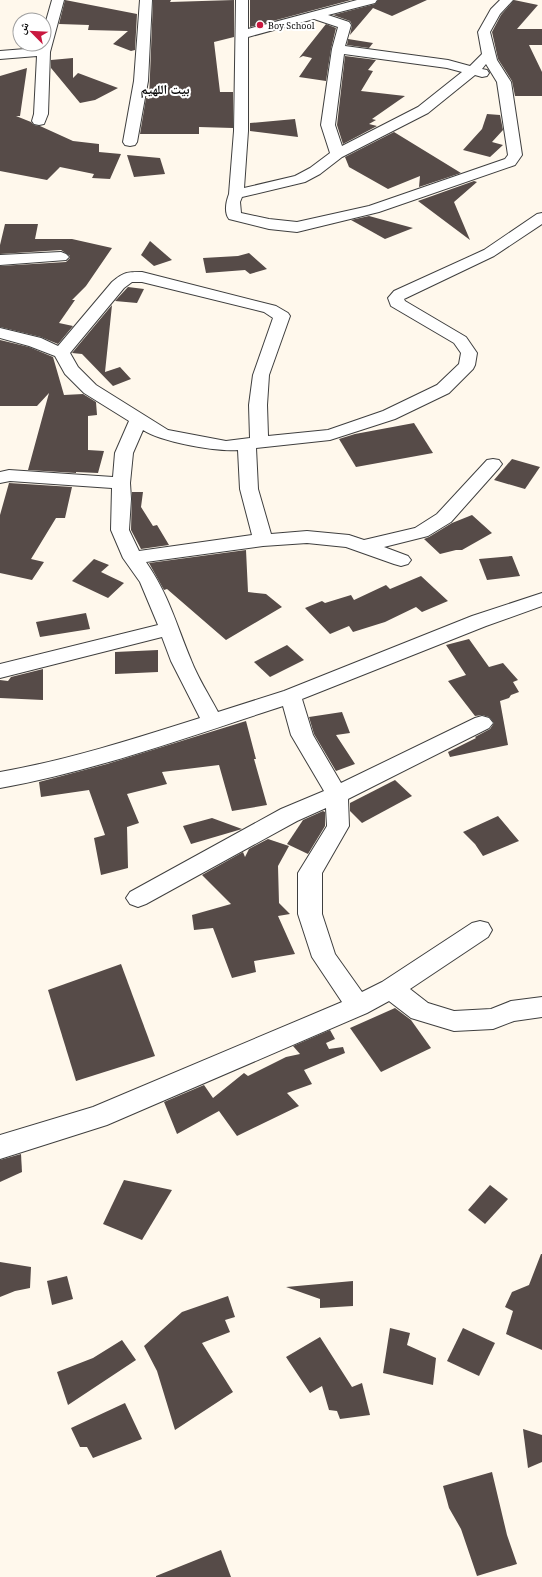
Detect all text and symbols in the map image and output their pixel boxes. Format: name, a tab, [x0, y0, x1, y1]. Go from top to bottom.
north arrow	[12, 12, 52, 52]
text: ش	[13, 19, 33, 37]
place label: Boy School	[268, 19, 315, 32]
marker: Boy School	[255, 20, 265, 30]
district label: بيت اللهيم	[140, 80, 190, 99]

